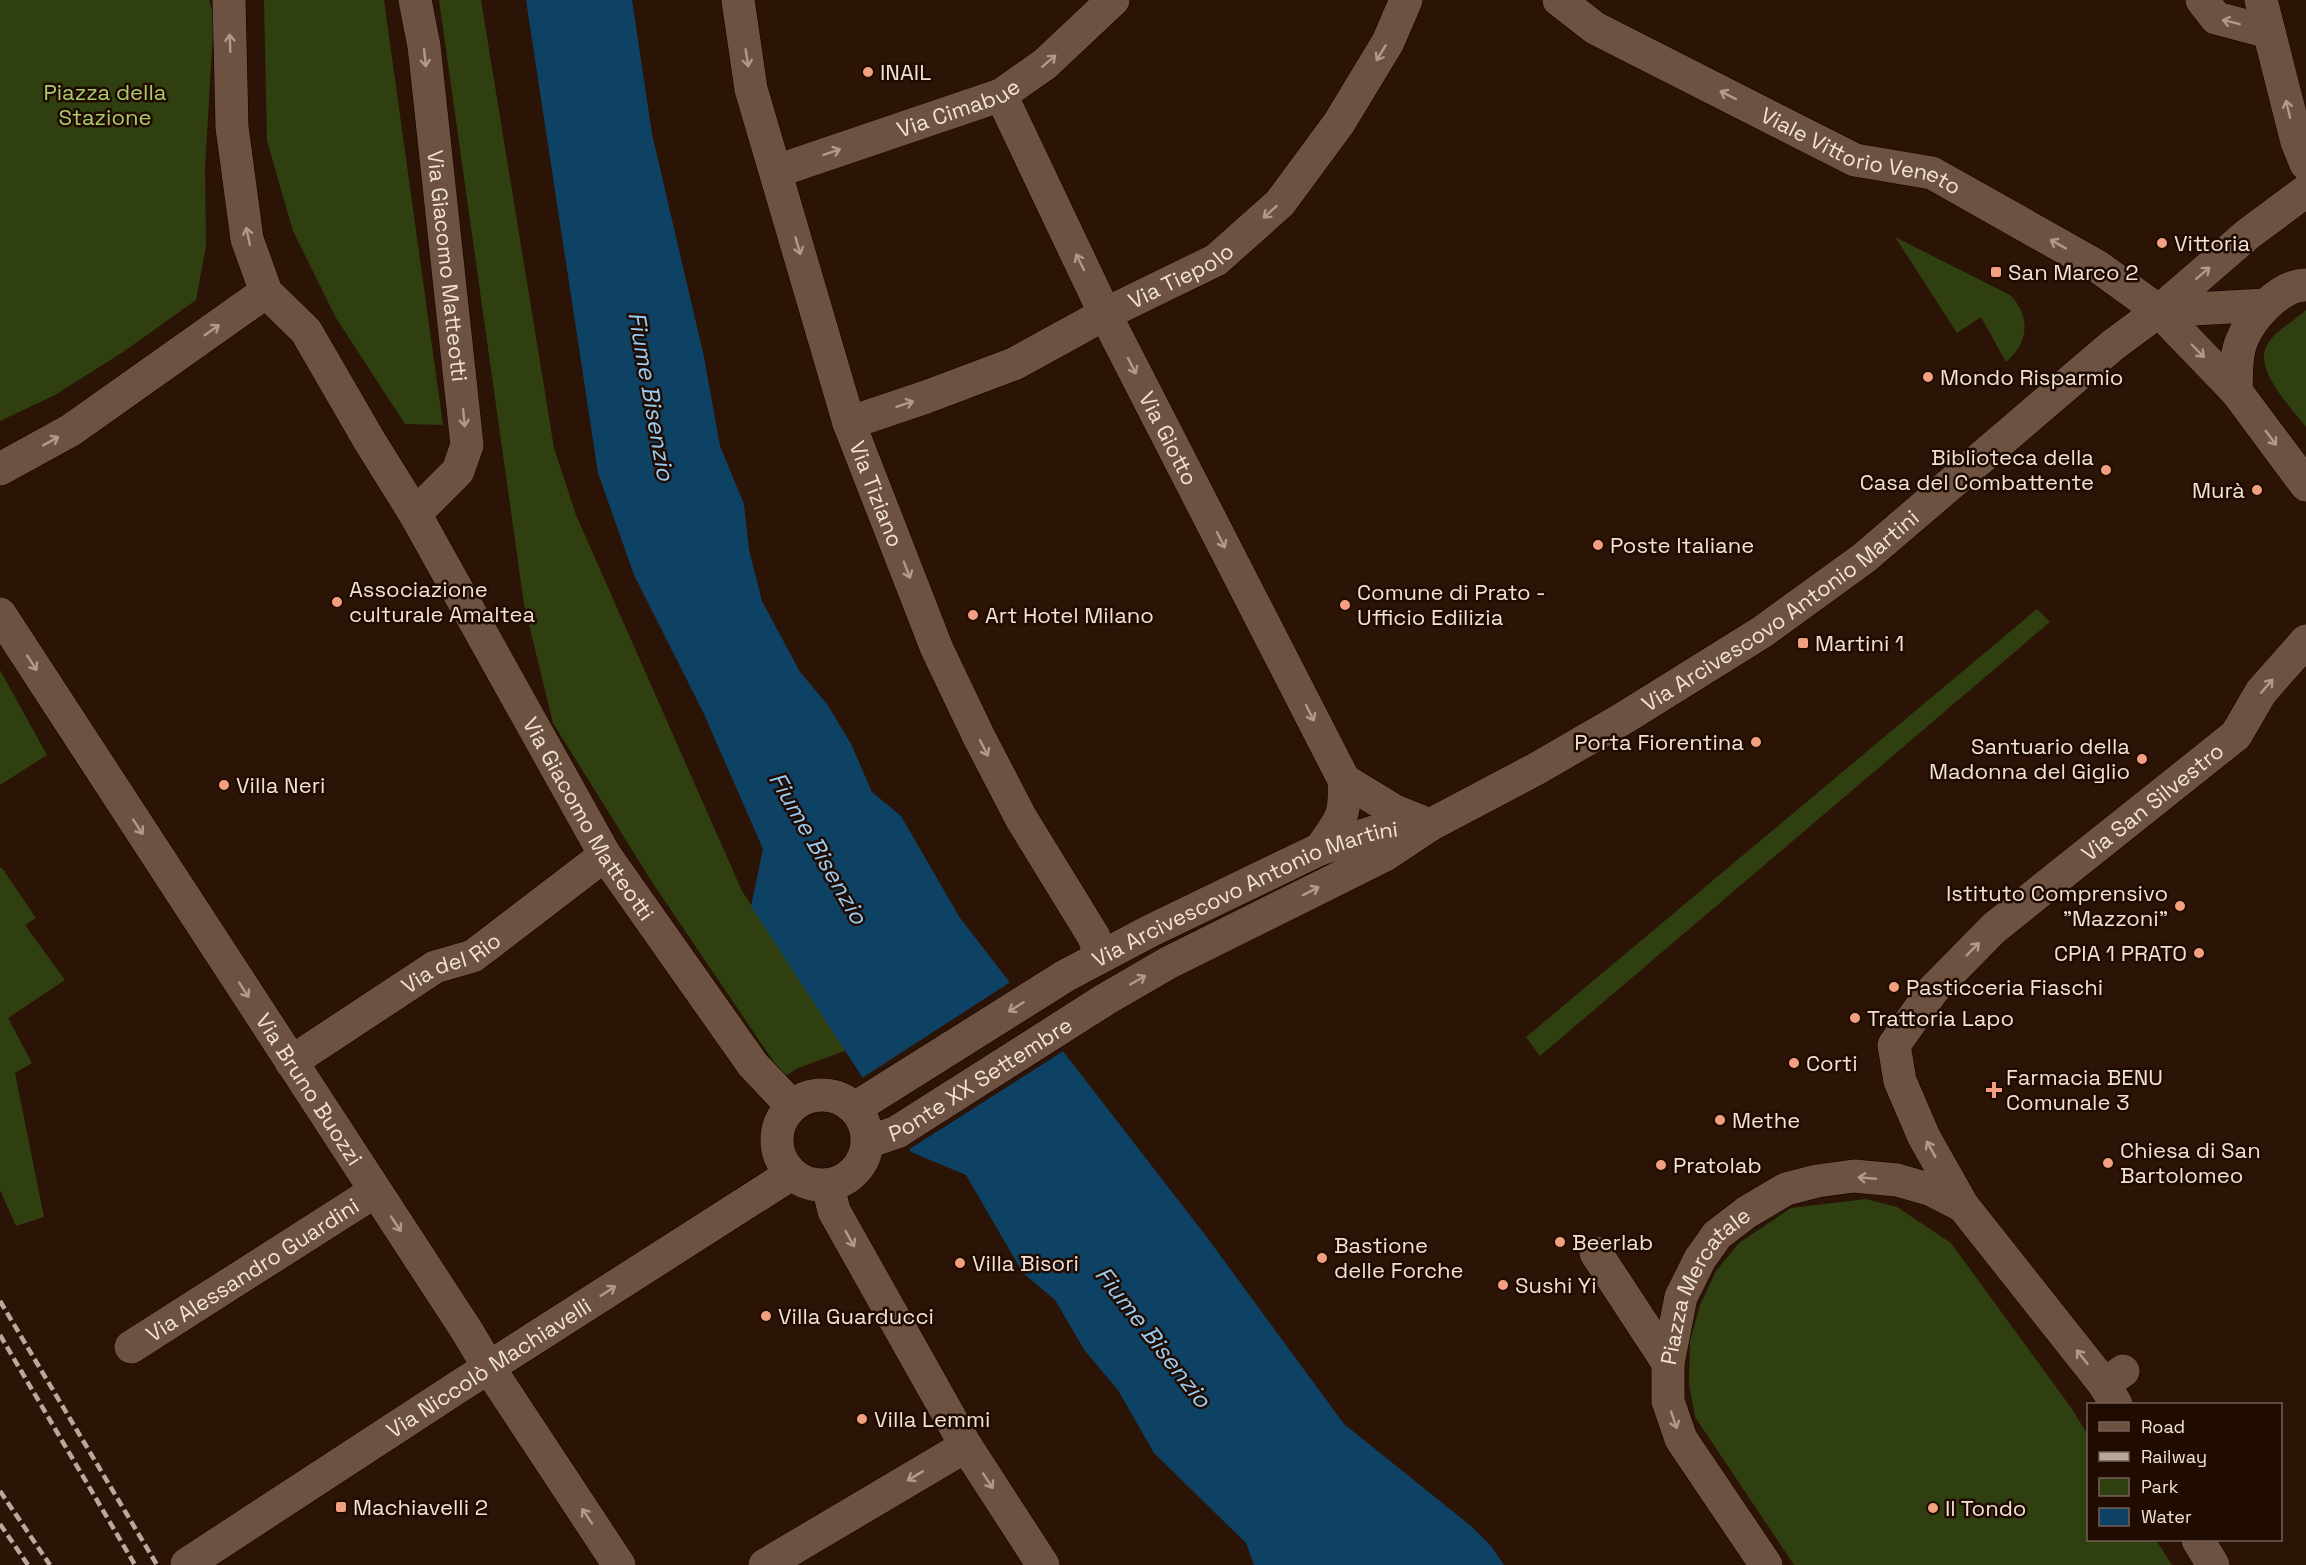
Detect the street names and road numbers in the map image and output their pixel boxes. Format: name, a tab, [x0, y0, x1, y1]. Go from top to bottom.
street label: Via Cimabue	[893, 72, 1025, 143]
street label: Viale Vittorio Veneto	[1756, 101, 1966, 201]
street label: Via Giacomo Matteotti	[421, 149, 474, 383]
street label: Via Tiepolo	[1124, 237, 1239, 315]
street label: Via Giotto	[1133, 387, 1204, 490]
street label: Via Tiziano	[843, 437, 910, 551]
street label: Via Arcivescovo Antonio Martini	[1636, 503, 1925, 718]
street label: Via Giacomo Matteotti	[517, 712, 661, 926]
street label: Via San Silvestro	[2075, 736, 2229, 867]
street label: Via Arcivescovo Antonio Martini	[1087, 815, 1399, 973]
street label: Via del Rio	[396, 926, 506, 999]
street label: Via Bruno Buozzi	[250, 1008, 369, 1170]
street label: Ponte XX Settembre	[885, 1010, 1077, 1148]
street label: Via Alessandro Guardini	[141, 1191, 364, 1348]
street label: Piazza Mercatale	[1654, 1201, 1756, 1367]
street label: Via Niccolò Machiavelli	[381, 1292, 596, 1444]

